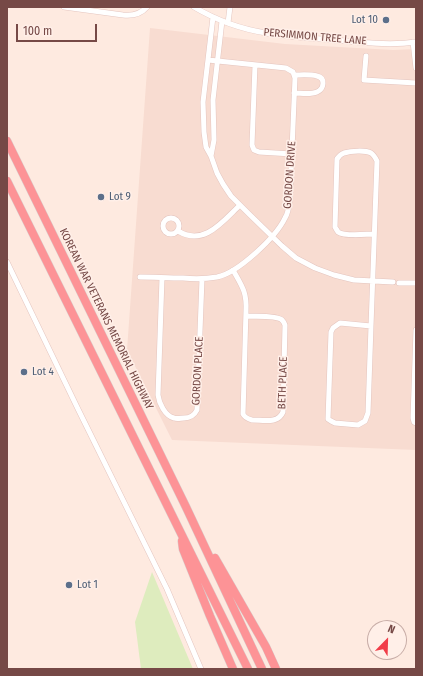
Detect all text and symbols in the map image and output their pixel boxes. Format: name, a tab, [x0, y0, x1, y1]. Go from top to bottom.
place label: Lot 10	[351, 13, 378, 27]
marker: Lot 10	[381, 15, 391, 25]
scale bar	[18, 16, 99, 42]
text: 100 m	[23, 24, 52, 38]
street label: PERSIMMON TREE LANE	[263, 26, 367, 48]
street label: GORDON DRIVE	[281, 141, 299, 209]
place label: Lot 9	[109, 190, 131, 204]
marker: Lot 9	[96, 192, 106, 202]
street label: KOREAN WAR VETERANS MEMORIAL HIGHWAY	[56, 226, 156, 412]
street label: GORDON PLACE	[190, 336, 206, 406]
street label: BETH PLACE	[275, 357, 291, 409]
place label: Lot 4	[32, 365, 54, 379]
marker: Lot 4	[19, 367, 29, 377]
place label: Lot 1	[77, 578, 98, 592]
marker: Lot 1	[64, 580, 74, 590]
north arrow	[367, 620, 407, 660]
text: N	[386, 622, 397, 637]

